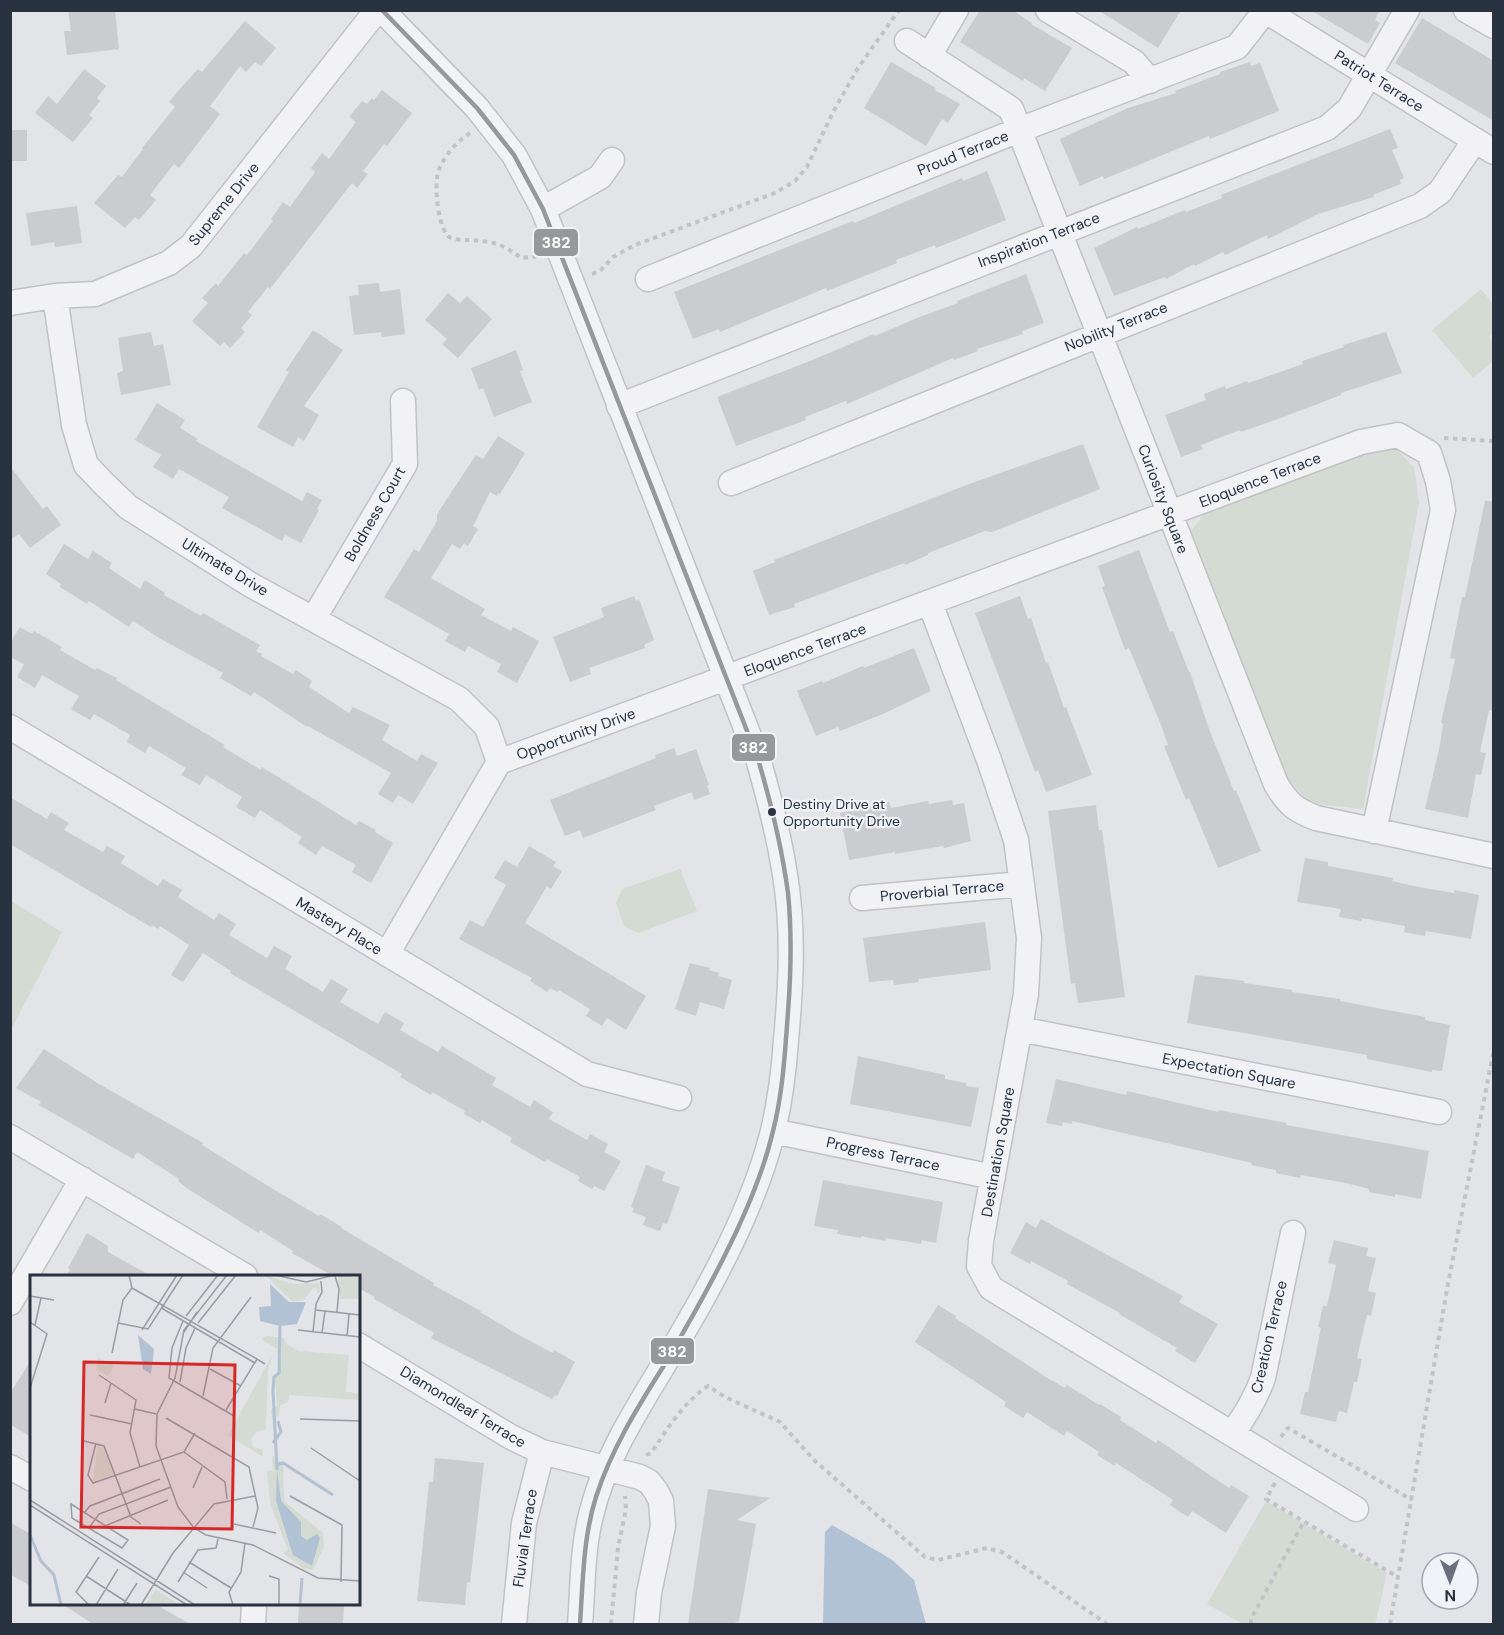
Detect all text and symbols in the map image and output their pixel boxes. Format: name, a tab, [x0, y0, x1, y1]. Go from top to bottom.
street label: Patriot Terrace	[1331, 46, 1427, 116]
street label: Proud Terrace	[914, 126, 1012, 180]
street label: Supreme Drive	[184, 158, 264, 250]
street label: Inspiration Terrace	[975, 208, 1103, 272]
line badge: 382	[533, 228, 579, 257]
text: 382	[542, 232, 570, 253]
street label: Nobility Terrace	[1062, 297, 1170, 357]
street label: Curiosity Square	[1133, 442, 1193, 556]
street label: Eloquence Terrace	[1196, 448, 1324, 512]
street label: Boldness Court	[340, 463, 410, 565]
street label: Ultimate Drive	[178, 533, 272, 601]
street label: Eloquence Terrace	[741, 619, 869, 681]
street label: Opportunity Drive	[514, 703, 638, 765]
line badge: 382	[731, 733, 776, 762]
text: 382	[739, 737, 767, 758]
place label: Destiny Drive at Opportunity Drive	[783, 795, 900, 830]
marker: Destiny Drive at Opportunity Drive	[766, 806, 778, 818]
street label: Proverbial Terrace	[879, 876, 1005, 906]
street label: Mastery Place	[292, 892, 386, 960]
street label: Expectation Square	[1161, 1048, 1297, 1094]
street label: Destination Square	[977, 1085, 1019, 1219]
street label: Progress Terrace	[824, 1132, 942, 1176]
inset map	[30, 1275, 360, 1605]
street label: Creation Terrace	[1246, 1279, 1292, 1395]
line badge: 382	[650, 1337, 695, 1365]
text: 382	[658, 1341, 686, 1362]
street label: Diamondleaf Terrace	[396, 1361, 530, 1453]
street label: Fluvial Terrace	[508, 1488, 542, 1588]
north arrow	[1420, 1551, 1480, 1611]
text: N	[1444, 1585, 1456, 1606]

